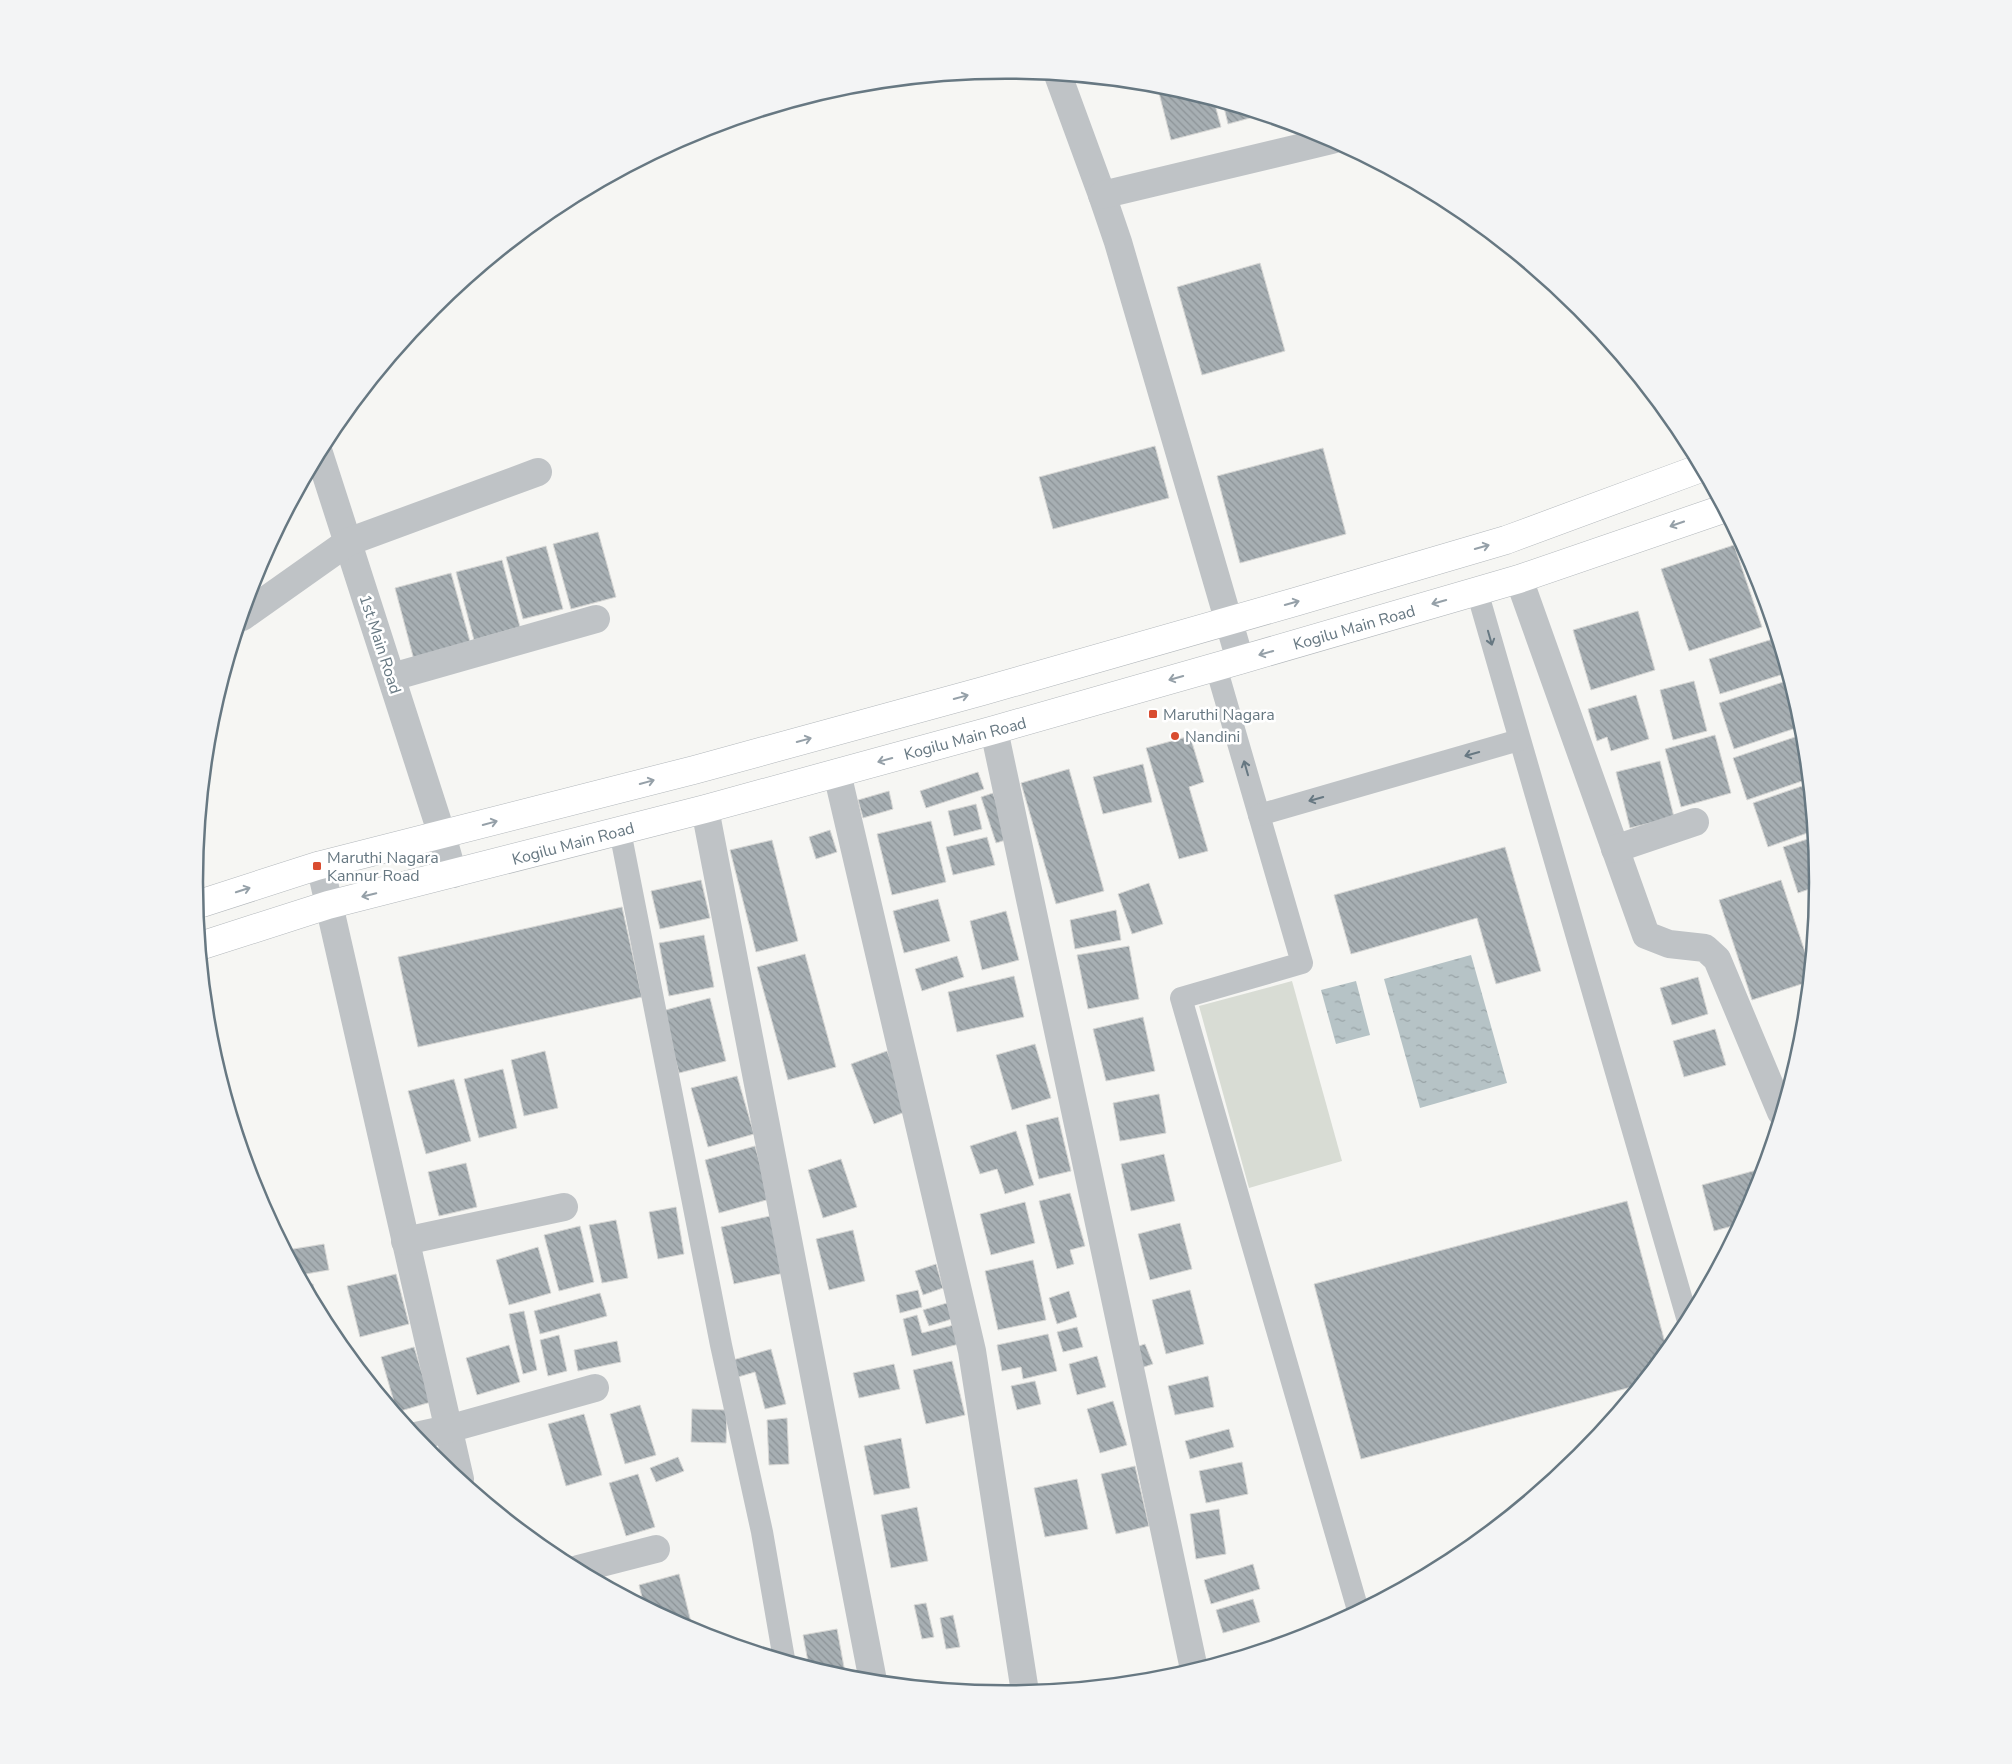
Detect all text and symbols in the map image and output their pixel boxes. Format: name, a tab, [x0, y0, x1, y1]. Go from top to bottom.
one-way arrow	[1669, 520, 1685, 530]
one-way arrow	[1473, 542, 1489, 552]
street label: 1st Main Road	[354, 592, 406, 697]
one-way arrow	[1284, 598, 1300, 607]
one-way arrow	[1432, 598, 1448, 608]
street label: Kogilu Main Road	[1291, 600, 1418, 656]
one-way arrow	[1486, 630, 1496, 646]
one-way arrow	[1259, 648, 1275, 658]
one-way arrow	[1169, 674, 1185, 683]
one-way arrow	[952, 692, 968, 701]
place label: Maruthi Nagara	[1163, 704, 1275, 726]
marker: Maruthi Nagara	[1147, 708, 1159, 720]
street label: Kogilu Main Road	[902, 712, 1029, 766]
place label: Nandini	[1185, 726, 1240, 748]
marker: Nandini	[1169, 730, 1181, 742]
one-way arrow	[795, 735, 811, 744]
one-way arrow	[1465, 749, 1481, 759]
one-way arrow	[878, 755, 894, 765]
one-way arrow	[1240, 761, 1250, 777]
one-way arrow	[638, 777, 654, 786]
one-way arrow	[1309, 794, 1325, 804]
street label: Kogilu Main Road	[510, 817, 637, 871]
one-way arrow	[481, 818, 497, 827]
place label: Maruthi Nagara Kannur Road	[327, 847, 439, 887]
marker: Maruthi Nagara Kannur Road	[311, 860, 323, 872]
one-way arrow	[234, 884, 250, 894]
one-way arrow	[362, 891, 378, 900]

